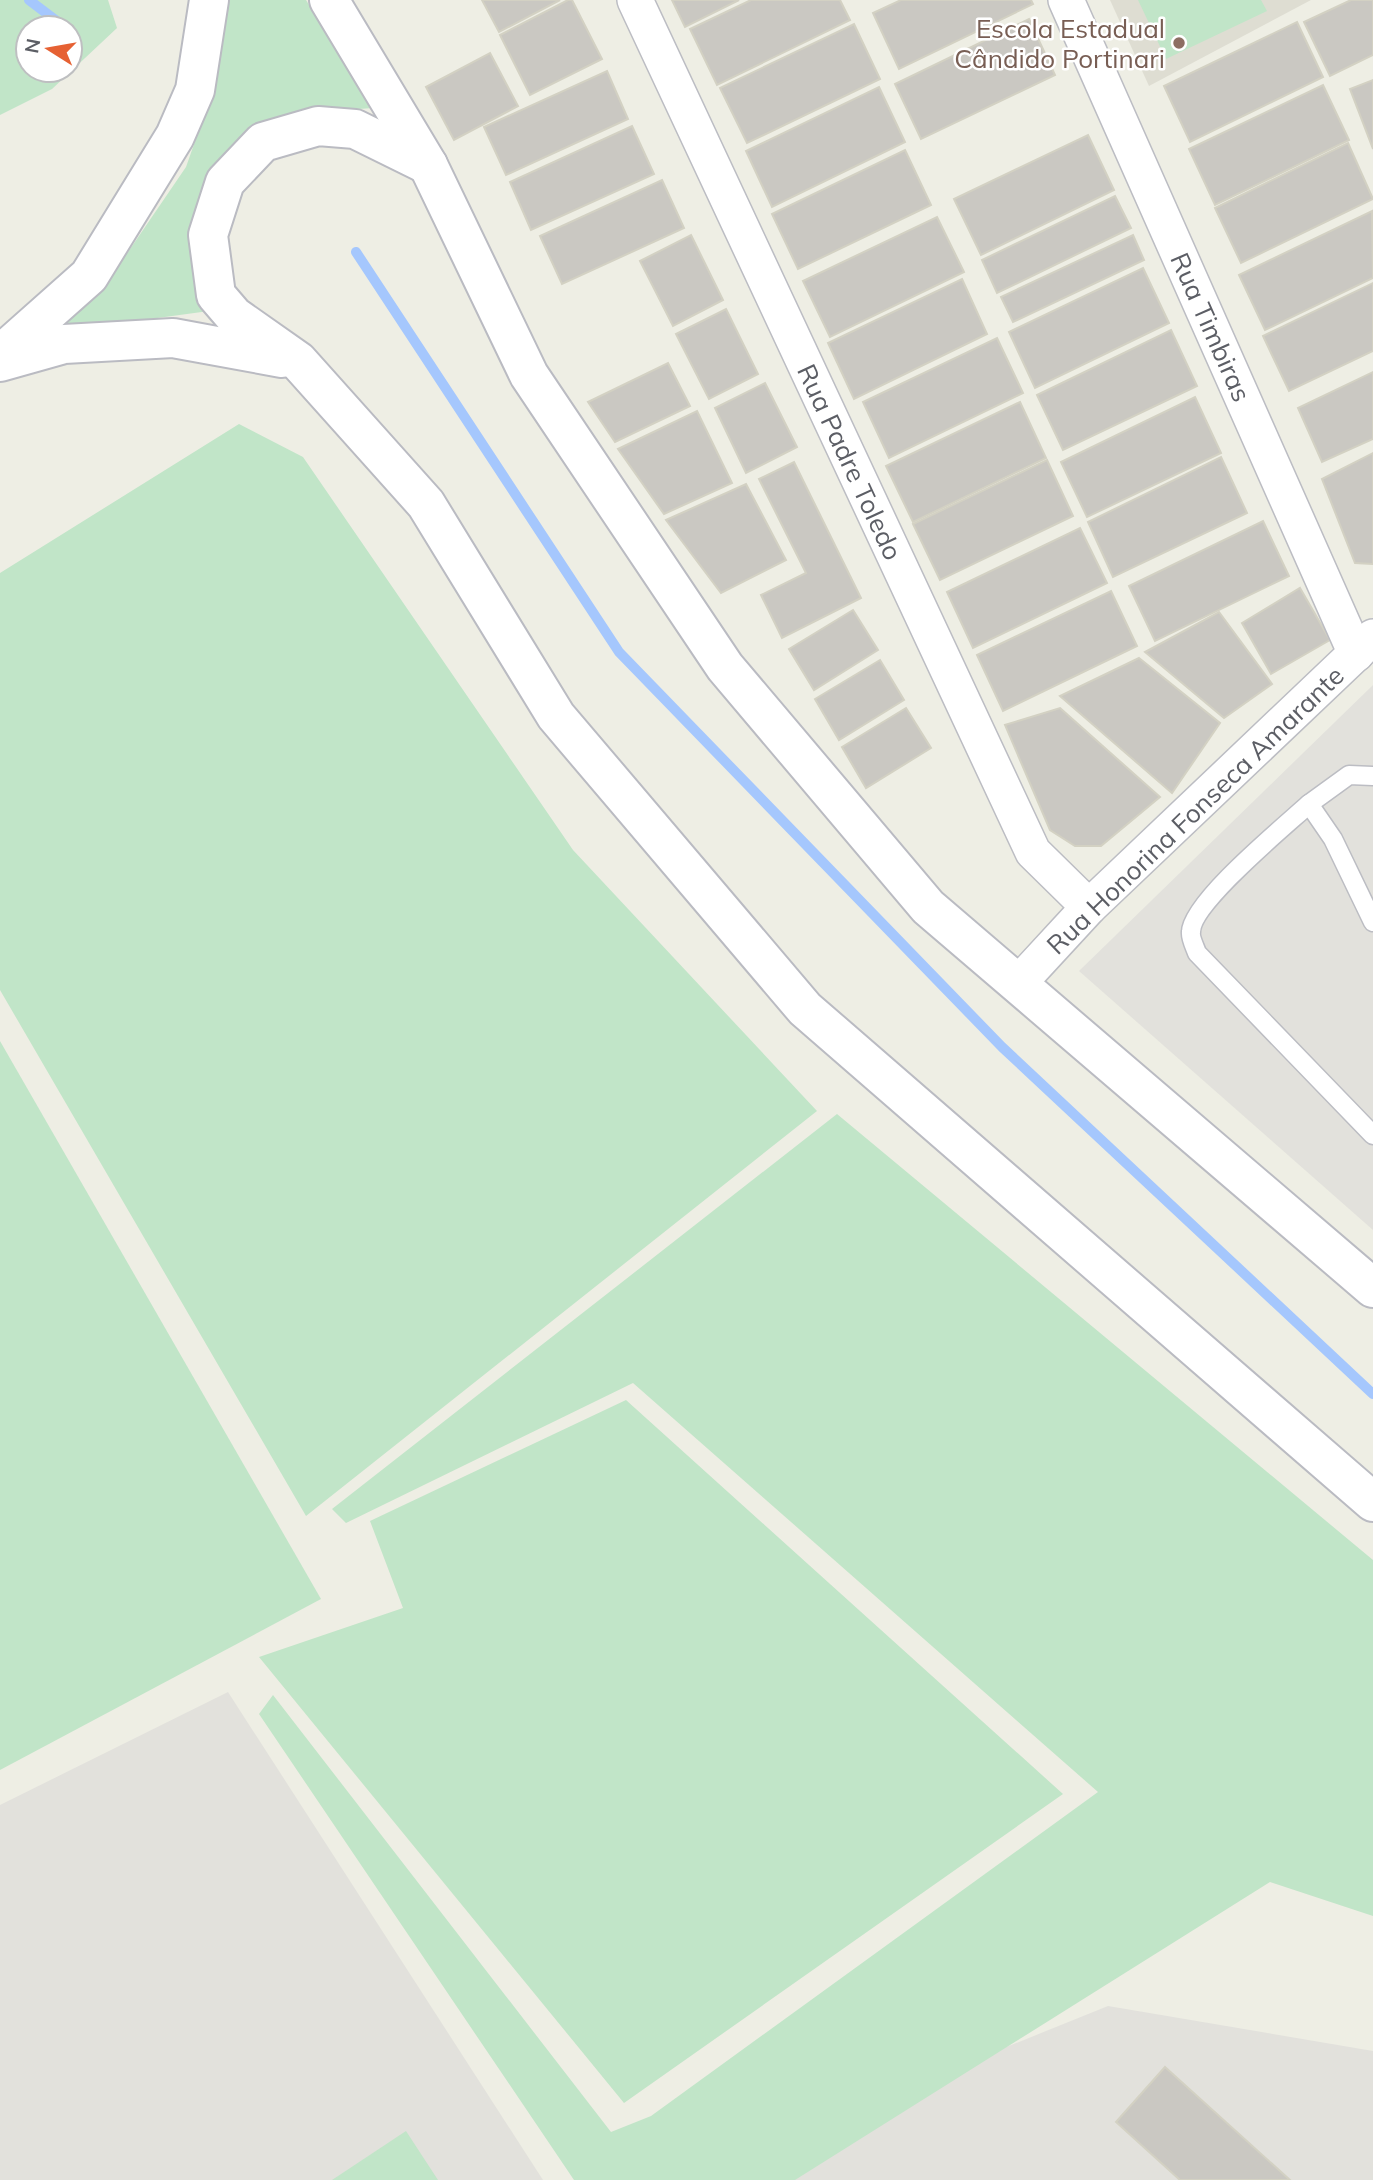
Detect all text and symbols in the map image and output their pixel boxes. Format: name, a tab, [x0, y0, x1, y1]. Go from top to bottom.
place label: Escola Estadual Cândido Portinari	[954, 12, 1165, 75]
north arrow	[14, 14, 84, 84]
marker: Escola Estadual Cândido Portinari	[1171, 35, 1187, 51]
text: N	[19, 36, 45, 55]
street label: Rua Timbiras	[1163, 247, 1259, 407]
street label: Rua Padre Toledo	[790, 359, 910, 565]
street label: Rua Honorina Fonseca Amarante	[1039, 659, 1351, 961]

